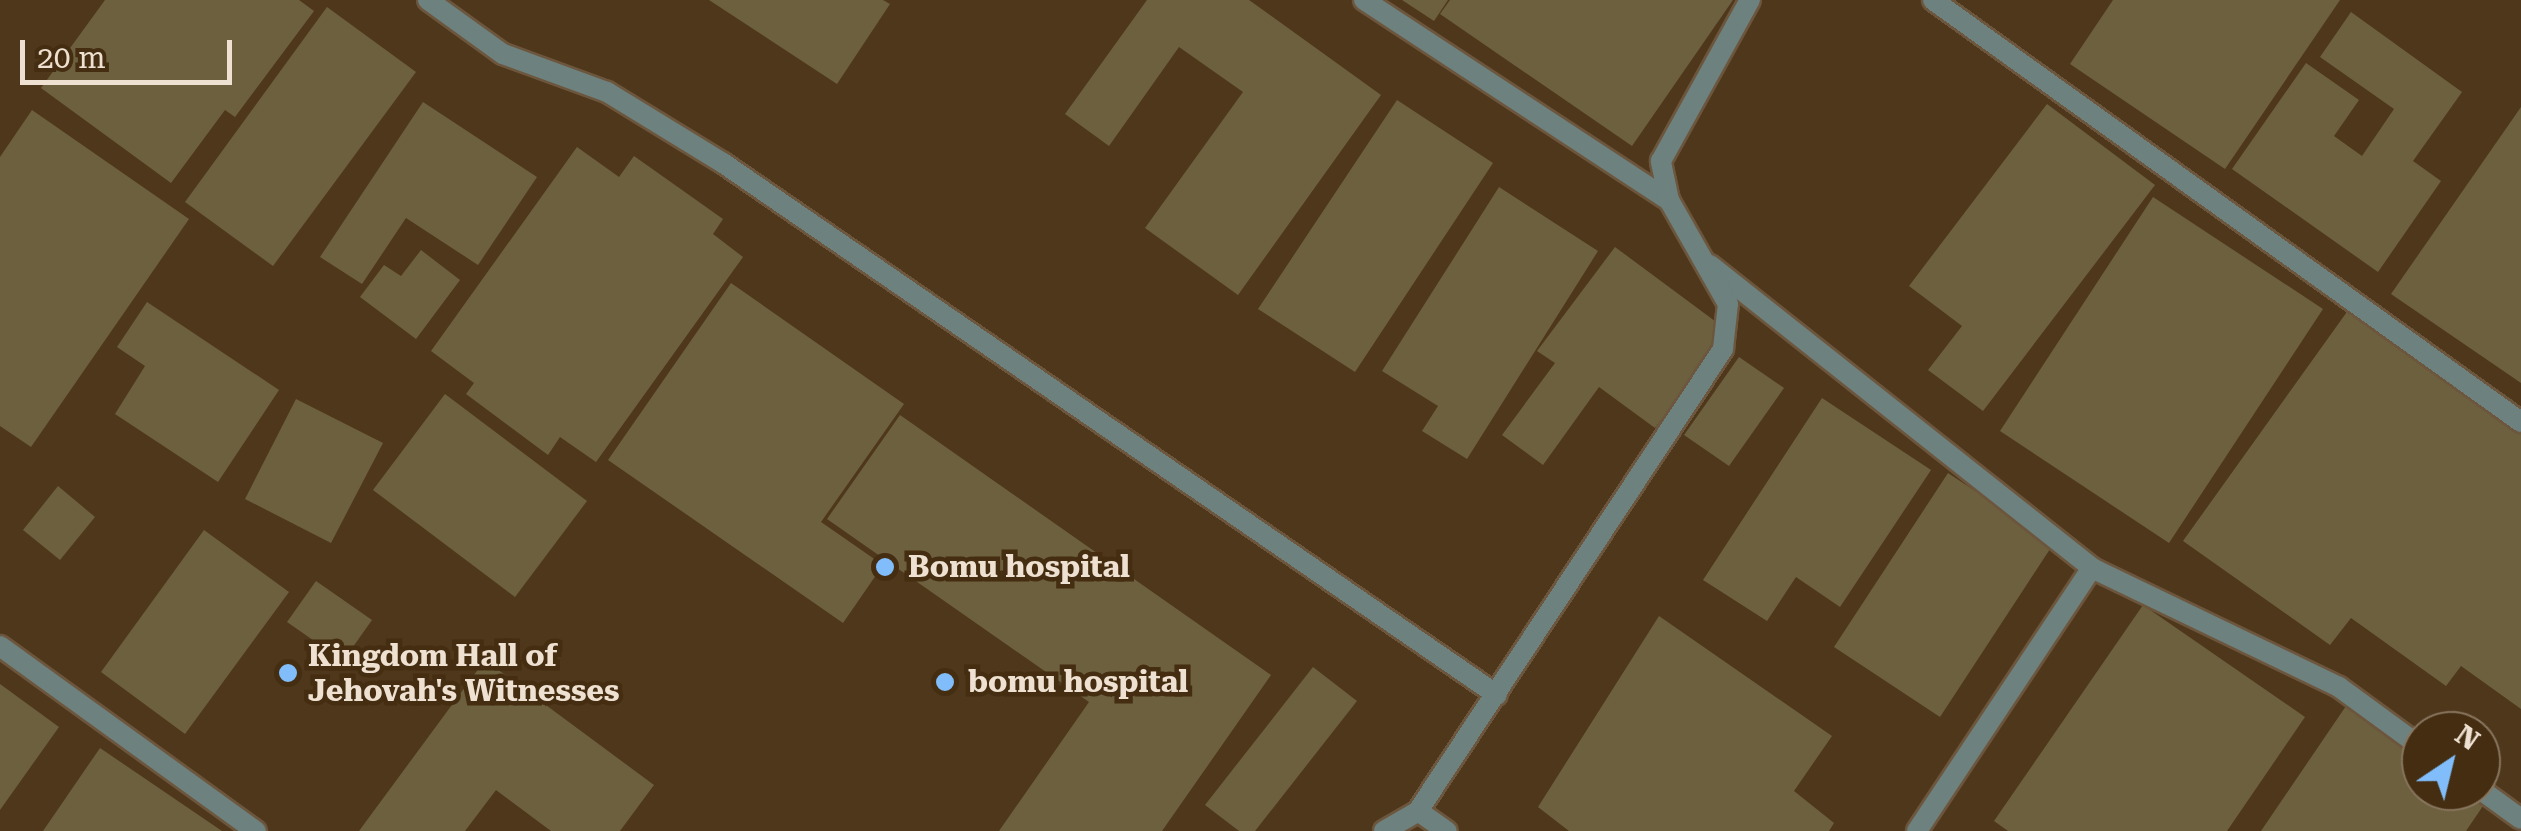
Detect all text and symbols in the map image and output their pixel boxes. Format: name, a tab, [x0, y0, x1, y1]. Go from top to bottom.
scale bar	[25, 20, 238, 82]
text: 20 m	[37, 40, 106, 75]
place label: Bomu hospital	[908, 549, 1130, 585]
marker: Bomu hospital	[872, 554, 898, 580]
place label: Kingdom Hall of Jehovah's Witnesses	[308, 638, 619, 708]
marker: Kingdom Hall of Jehovah's Witnesses	[277, 662, 299, 684]
place label: bomu hospital	[968, 664, 1188, 700]
marker: bomu hospital	[932, 669, 958, 695]
north arrow	[2401, 711, 2501, 811]
text: N	[2449, 718, 2486, 757]

